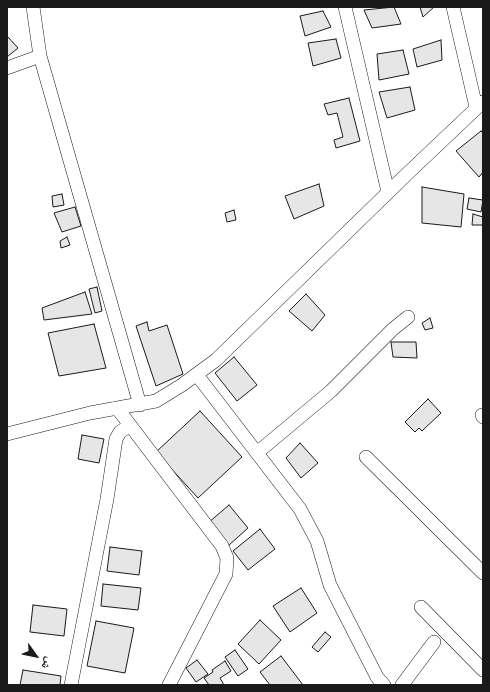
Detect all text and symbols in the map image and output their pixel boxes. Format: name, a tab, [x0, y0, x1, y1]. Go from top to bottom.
north arrow	[16, 636, 56, 676]
text: ش	[35, 653, 58, 673]

